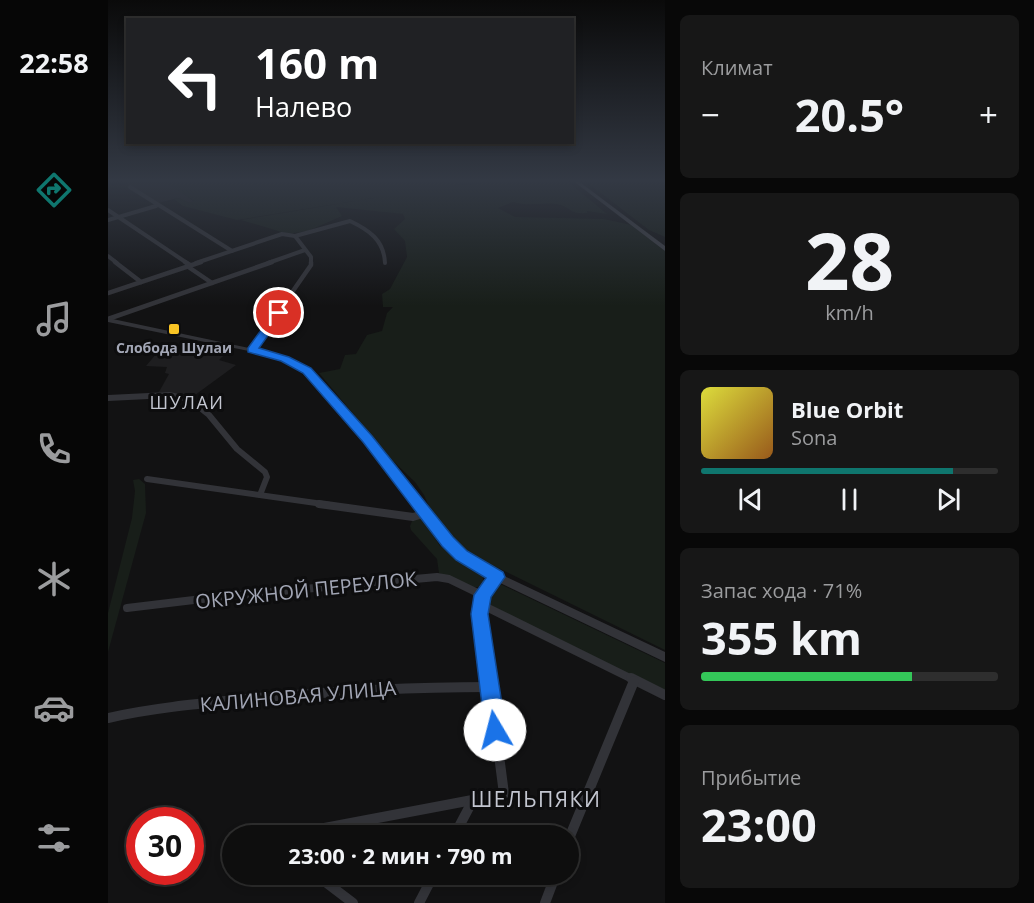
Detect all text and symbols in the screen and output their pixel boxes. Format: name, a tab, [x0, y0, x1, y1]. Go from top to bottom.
text: 160 m	[255, 34, 379, 91]
icon: left	[156, 42, 234, 120]
text: 22:58	[19, 44, 89, 81]
text: Климат	[701, 54, 773, 81]
text: 20.5°	[795, 84, 904, 145]
text: Налево	[255, 88, 352, 125]
text: −	[701, 92, 720, 137]
text: +	[979, 92, 998, 137]
icon: directions	[33, 169, 75, 211]
text: 28	[805, 207, 894, 313]
pin	[253, 287, 304, 338]
icon: arrive	[262, 296, 295, 329]
icon: music	[33, 298, 75, 340]
text: km/h	[825, 299, 874, 326]
marker: Слобода Шулаи	[167, 322, 181, 336]
place label: Слобода Шулаи	[116, 338, 232, 357]
district label: ШУЛАИ	[150, 390, 224, 414]
text: Blue Orbit	[791, 394, 903, 424]
text: Sona	[791, 424, 837, 451]
icon: phone	[33, 428, 75, 470]
icon: previous	[734, 483, 767, 516]
icon: pause	[833, 483, 866, 516]
icon: next	[932, 483, 965, 516]
icon: climate	[33, 558, 75, 600]
street label: ОКРУЖНОЙ ПЕРЕУЛОК	[194, 565, 419, 615]
text: Запас хода · 71%	[701, 577, 862, 604]
text: 355 km	[701, 607, 862, 668]
street label: КАЛИНОВАЯ УЛИЦА	[199, 674, 398, 718]
icon: car	[33, 687, 75, 729]
position arrow	[463, 698, 527, 762]
text: Прибытие	[701, 764, 801, 791]
district label: ШЕЛЬПЯКИ	[471, 785, 601, 813]
text: 23:00	[701, 794, 817, 855]
speed limit sign: 30	[126, 807, 204, 885]
icon: filters	[33, 817, 75, 859]
text: 23:00 · 2 мин · 790 m	[288, 840, 513, 870]

